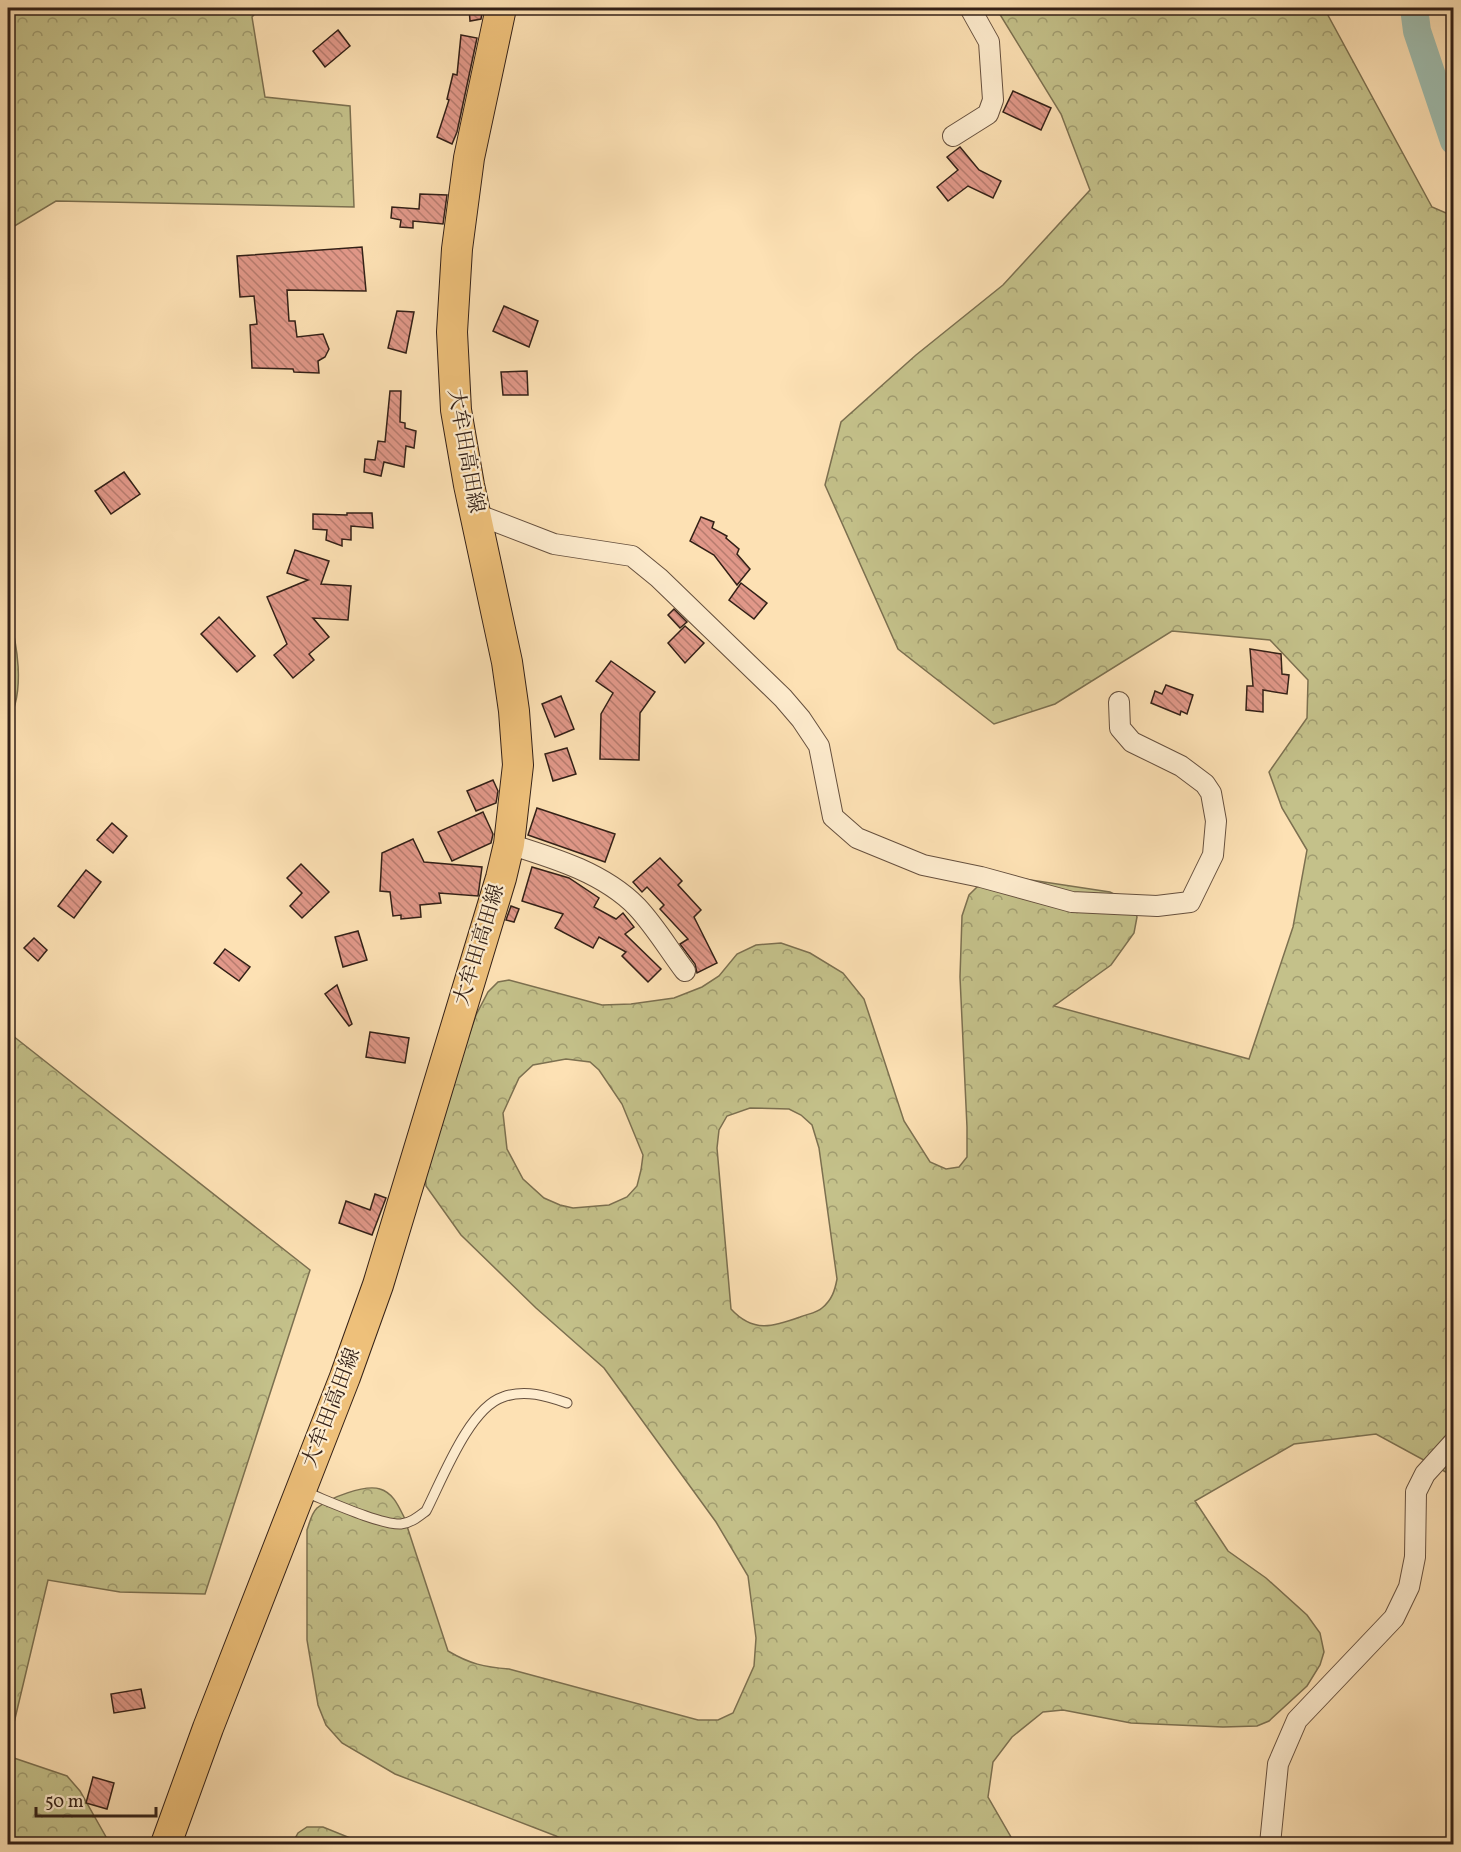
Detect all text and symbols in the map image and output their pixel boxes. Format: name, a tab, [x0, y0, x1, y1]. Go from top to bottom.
street label: 大牟田高田線	[440, 386, 490, 516]
street label: 大牟田高田線	[448, 881, 512, 1009]
street label: 大牟田高田線	[296, 1344, 368, 1472]
scale bar	[36, 1780, 156, 1818]
text: 50 m	[45, 1790, 84, 1815]

